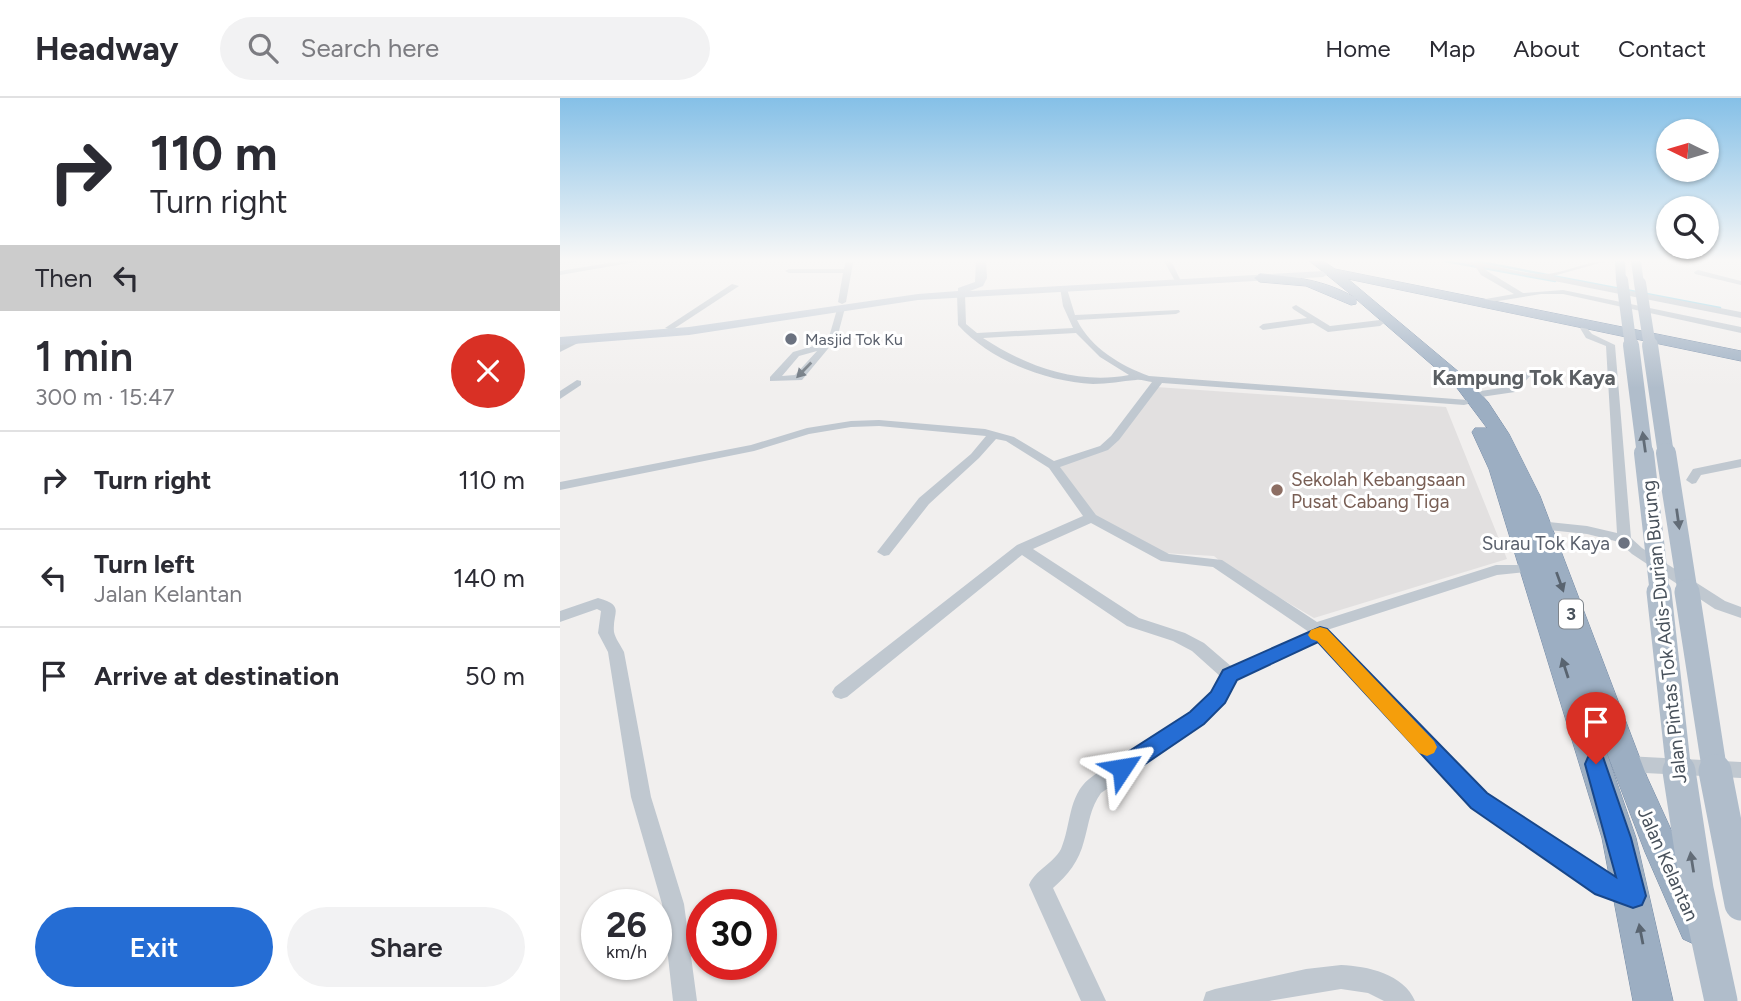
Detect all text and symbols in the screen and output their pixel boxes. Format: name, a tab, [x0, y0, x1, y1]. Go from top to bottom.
search box	[220, 17, 710, 80]
text: Headway	[35, 29, 178, 68]
icon: search	[244, 29, 282, 67]
text: Search here	[300, 32, 439, 64]
text: Home	[1325, 34, 1391, 63]
text: Map	[1429, 34, 1475, 63]
text: About	[1513, 34, 1580, 63]
text: Contact	[1618, 34, 1706, 63]
north arrow	[1656, 119, 1718, 182]
map controls	[1656, 119, 1719, 259]
text: 110 m	[150, 123, 278, 182]
icon: right	[35, 126, 126, 217]
text: Turn right	[150, 183, 288, 221]
button: search	[1656, 196, 1719, 259]
icon: left	[107, 259, 145, 297]
text: Then	[35, 262, 93, 294]
place label: Masjid Tok Ku	[805, 330, 903, 349]
text: 1 min	[35, 331, 133, 382]
marker: Masjid Tok Ku	[783, 331, 799, 347]
button: close	[451, 334, 525, 408]
one-way arrow	[796, 362, 812, 379]
district label: Kampung Tok Kaya	[1432, 365, 1616, 390]
text: 300 m · 15:47	[35, 383, 175, 411]
one-way arrow	[1638, 431, 1649, 453]
icon: right	[35, 461, 73, 499]
text: Turn right	[94, 464, 211, 496]
text: 110 m	[458, 464, 525, 496]
place label: Sekolah Kebangsaan Pusat Cabang Tiga	[1291, 468, 1465, 513]
street label: Jalan Pintas Tok Adis-Durian Burung	[1637, 479, 1691, 785]
marker: Sekolah Kebangsaan Pusat Cabang Tiga	[1269, 482, 1285, 498]
one-way arrow	[1673, 508, 1684, 530]
place label: Surau Tok Kaya	[1482, 532, 1610, 555]
marker: Surau Tok Kaya	[1616, 535, 1632, 551]
text: Turn left	[94, 548, 195, 580]
icon: left	[35, 559, 73, 597]
text: 140 m	[453, 562, 525, 594]
one-way arrow	[1555, 572, 1566, 593]
text: Jalan Kelantan	[94, 580, 242, 608]
road number: 3	[1559, 600, 1583, 628]
icon: arrive	[35, 657, 73, 695]
one-way arrow	[1559, 658, 1570, 679]
text: Arrive at destination	[94, 660, 339, 692]
text: 50 m	[465, 660, 525, 692]
pin	[1566, 692, 1626, 764]
icon: arrive	[1577, 703, 1615, 741]
position arrow	[1085, 731, 1159, 805]
street label: Jalan Kelantan	[1633, 803, 1703, 925]
one-way arrow	[1686, 851, 1697, 873]
speed limit sign: 30	[686, 889, 777, 980]
text: 26	[606, 904, 647, 946]
button: Exit	[35, 907, 273, 987]
button: Share	[287, 907, 525, 987]
one-way arrow	[1635, 923, 1646, 945]
text: km/h	[606, 941, 647, 963]

